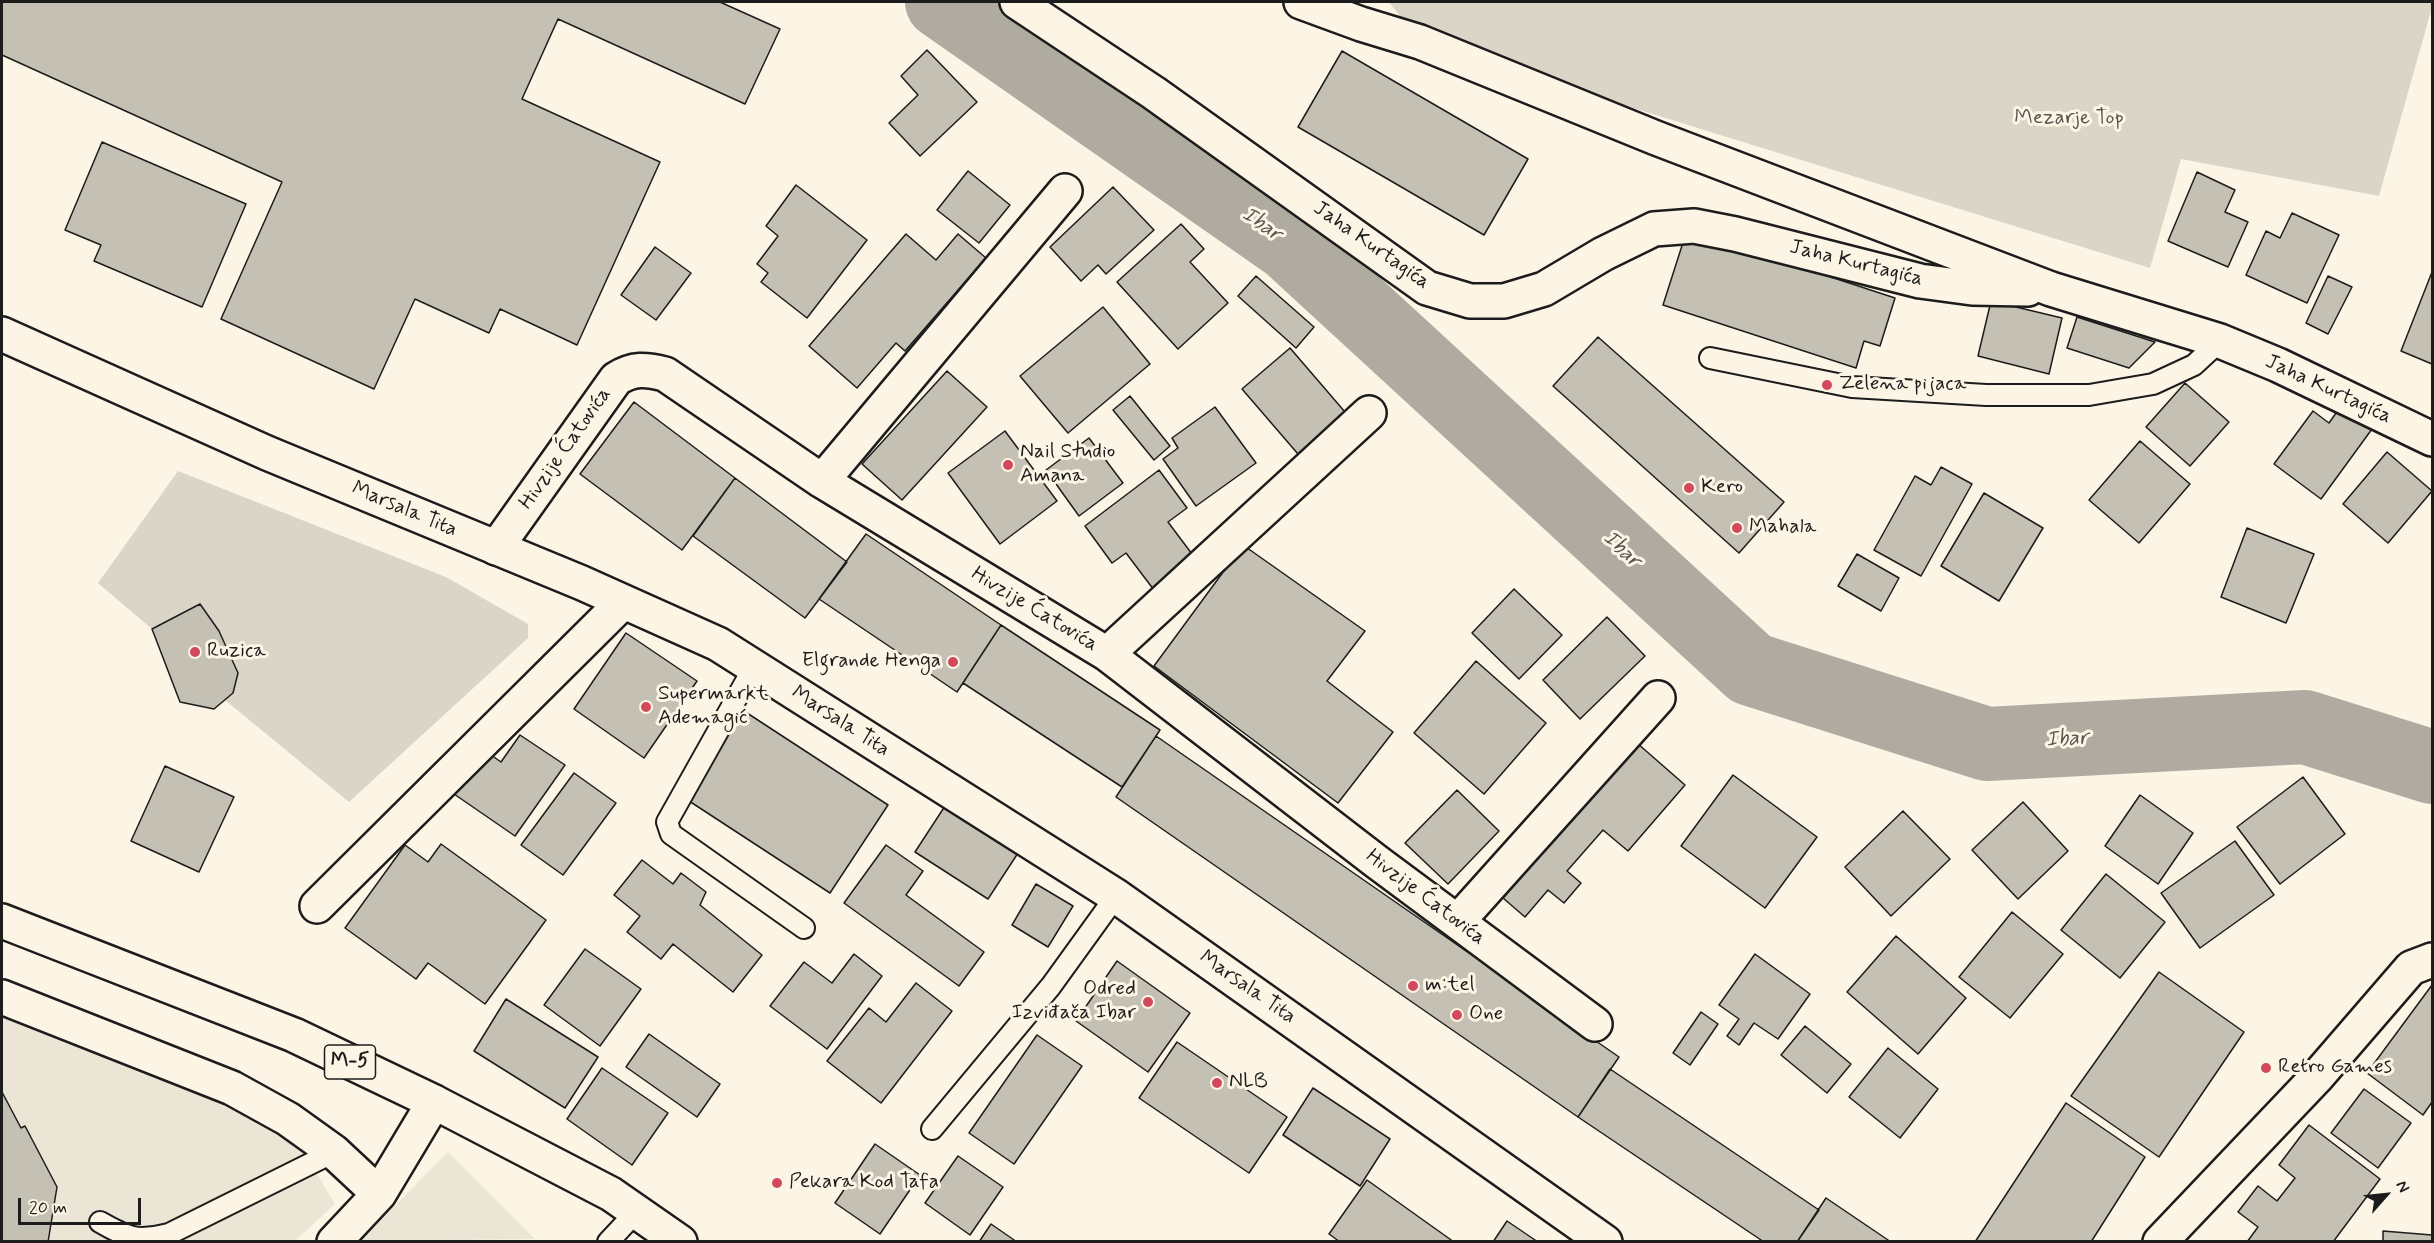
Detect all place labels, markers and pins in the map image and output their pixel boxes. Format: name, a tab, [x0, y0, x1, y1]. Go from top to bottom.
place label: Zelena pijaca	[1839, 372, 1966, 398]
marker: Zelena pijaca	[1820, 378, 1834, 392]
place label: Nail Studio Amana	[1020, 440, 1115, 490]
marker: Nail Studio Amana	[1001, 458, 1015, 472]
place label: Kero	[1701, 475, 1743, 501]
marker: Kero	[1682, 481, 1696, 495]
place label: Mahala	[1749, 515, 1816, 541]
marker: Mahala	[1730, 521, 1744, 535]
place label: Ruzica	[207, 639, 266, 665]
marker: Ruzica	[188, 645, 202, 659]
place label: Elgrande Henga	[802, 649, 941, 675]
marker: Elgrande Henga	[946, 655, 960, 669]
place label: Supermarkt Ademagić	[658, 682, 768, 732]
marker: Supermarkt Ademagić	[639, 700, 653, 714]
place label: m:tel	[1425, 973, 1475, 999]
place label: Odred Izviđača Ibar	[1012, 977, 1136, 1027]
marker: m:tel	[1406, 979, 1420, 993]
marker: Odred Izviđača Ibar	[1141, 995, 1155, 1009]
place label: One	[1469, 1002, 1503, 1028]
marker: One	[1450, 1008, 1464, 1022]
place label: Retro Games	[2278, 1055, 2392, 1081]
marker: Retro Games	[2259, 1061, 2273, 1075]
place label: NLB	[1229, 1070, 1268, 1096]
marker: NLB	[1210, 1076, 1224, 1090]
place label: Pekara Kod Tafa	[789, 1170, 939, 1196]
marker: Pekara Kod Tafa	[770, 1176, 784, 1190]

